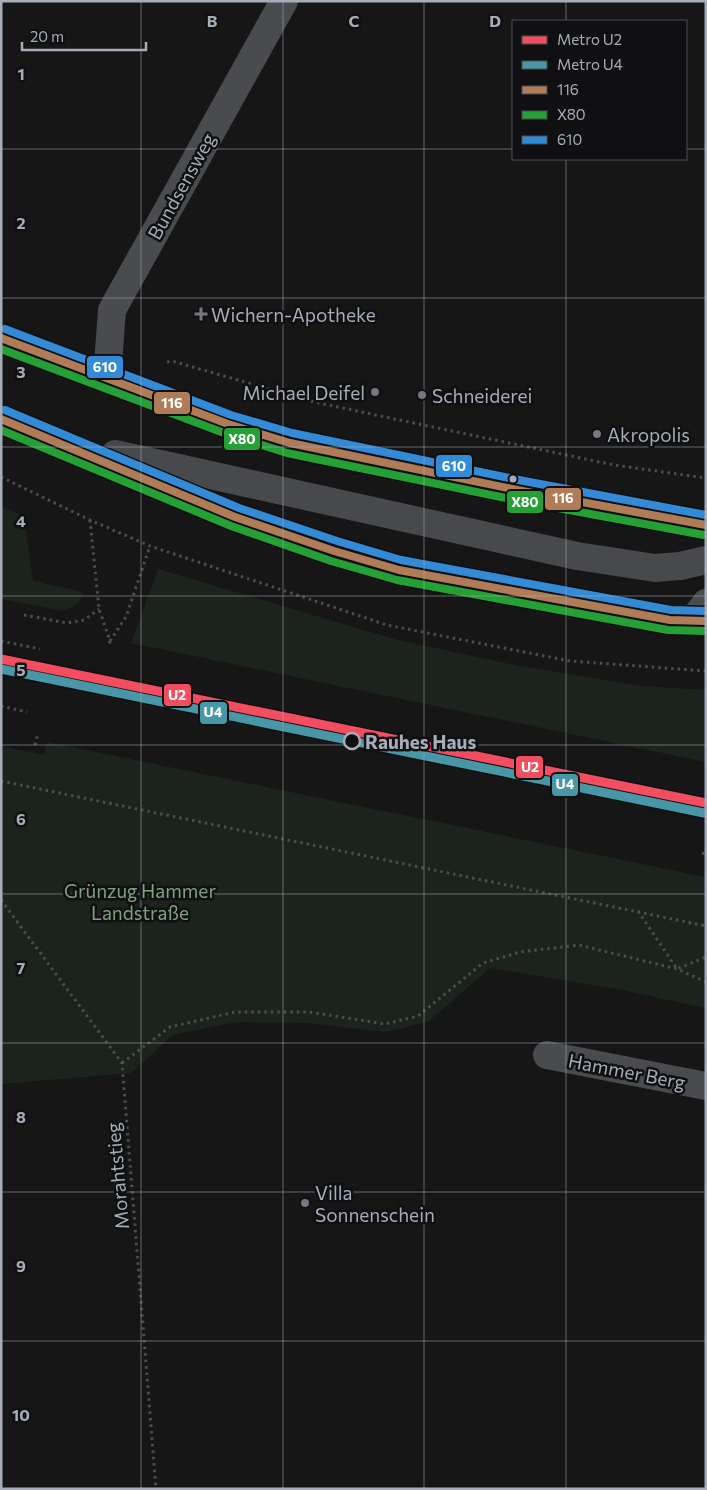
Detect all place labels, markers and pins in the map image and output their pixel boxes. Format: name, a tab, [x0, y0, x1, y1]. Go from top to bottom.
place label: Wichern-Apotheke	[211, 303, 376, 326]
marker: Wichern-Apotheke	[195, 308, 207, 320]
place label: Michael Deifel	[242, 381, 365, 404]
place label: Schneiderei	[432, 384, 532, 407]
marker: Michael Deifel	[369, 386, 381, 398]
marker: Schneiderei	[416, 389, 428, 401]
place label: Akropolis	[607, 423, 690, 446]
marker: Akropolis	[591, 428, 603, 440]
unlabelled marker	[508, 474, 518, 484]
place label: Rauhes Haus	[365, 730, 476, 753]
marker: Rauhes Haus	[343, 732, 361, 750]
place label: Villa Sonnenschein	[315, 1181, 435, 1226]
marker: Villa Sonnenschein	[299, 1197, 311, 1209]

